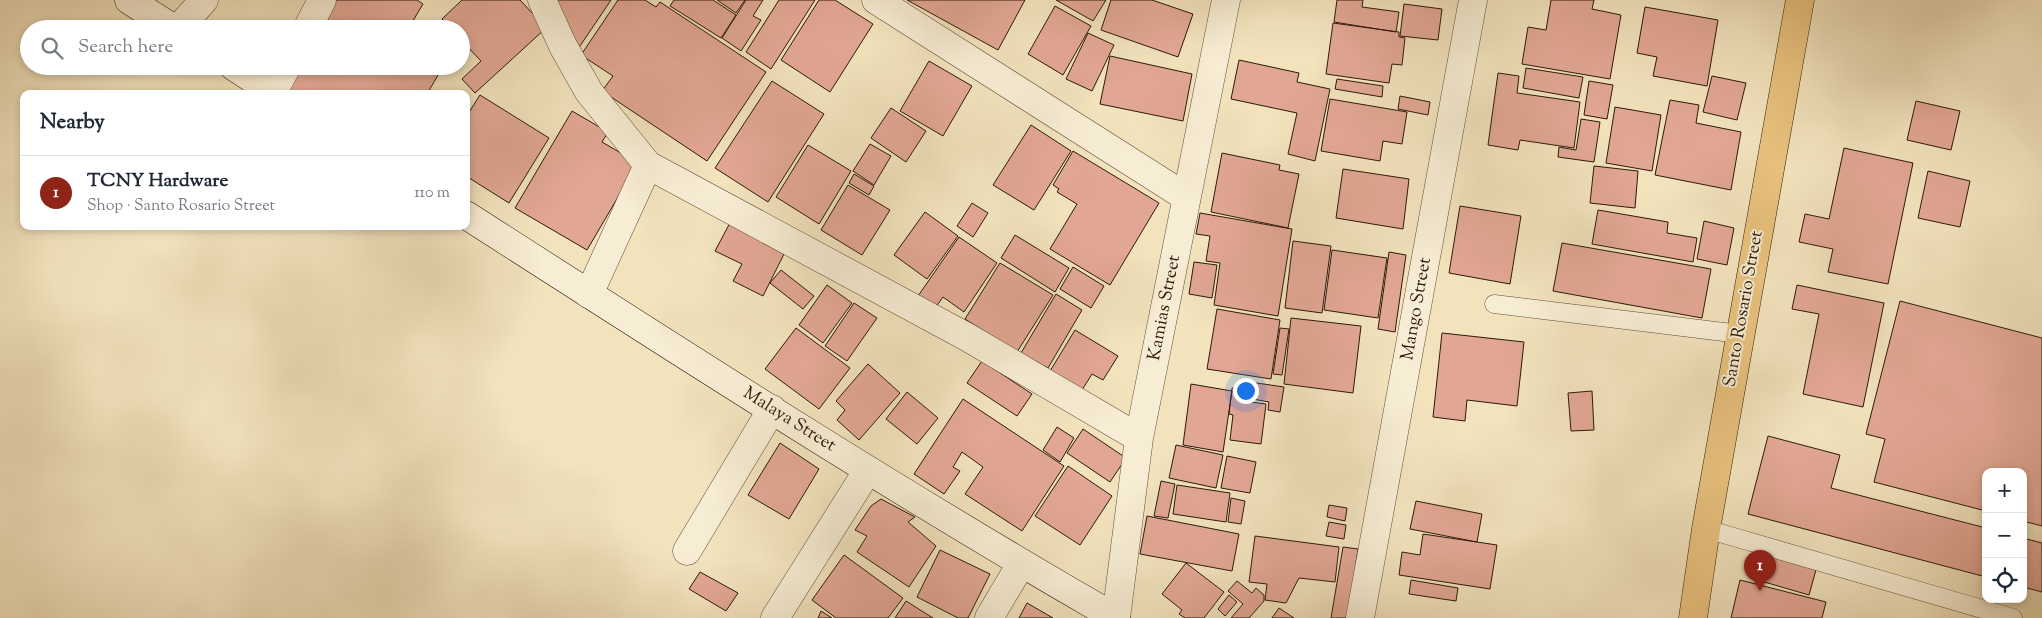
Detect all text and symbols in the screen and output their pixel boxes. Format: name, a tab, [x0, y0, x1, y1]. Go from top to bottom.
search box	[20, 20, 470, 75]
icon: search	[38, 34, 66, 62]
text: Search here	[78, 34, 173, 61]
text: Nearby	[40, 108, 105, 138]
text: TCNY Hardware	[87, 168, 228, 195]
text: 1	[53, 182, 59, 205]
text: 110 m	[414, 182, 450, 205]
text: Shop · Santo Rosario Street	[87, 195, 275, 218]
street label: Santo Rosario Street	[1717, 229, 1771, 389]
street label: Kamias Street	[1142, 253, 1188, 363]
street label: Mango Street	[1395, 255, 1439, 363]
your location	[1233, 378, 1259, 404]
street label: Malaya Street	[737, 381, 841, 459]
map controls	[1982, 468, 2027, 603]
button: +	[1982, 468, 2027, 513]
button: −	[1982, 513, 2027, 558]
pin: 1	[1744, 550, 1776, 591]
button: locate	[1982, 558, 2027, 603]

